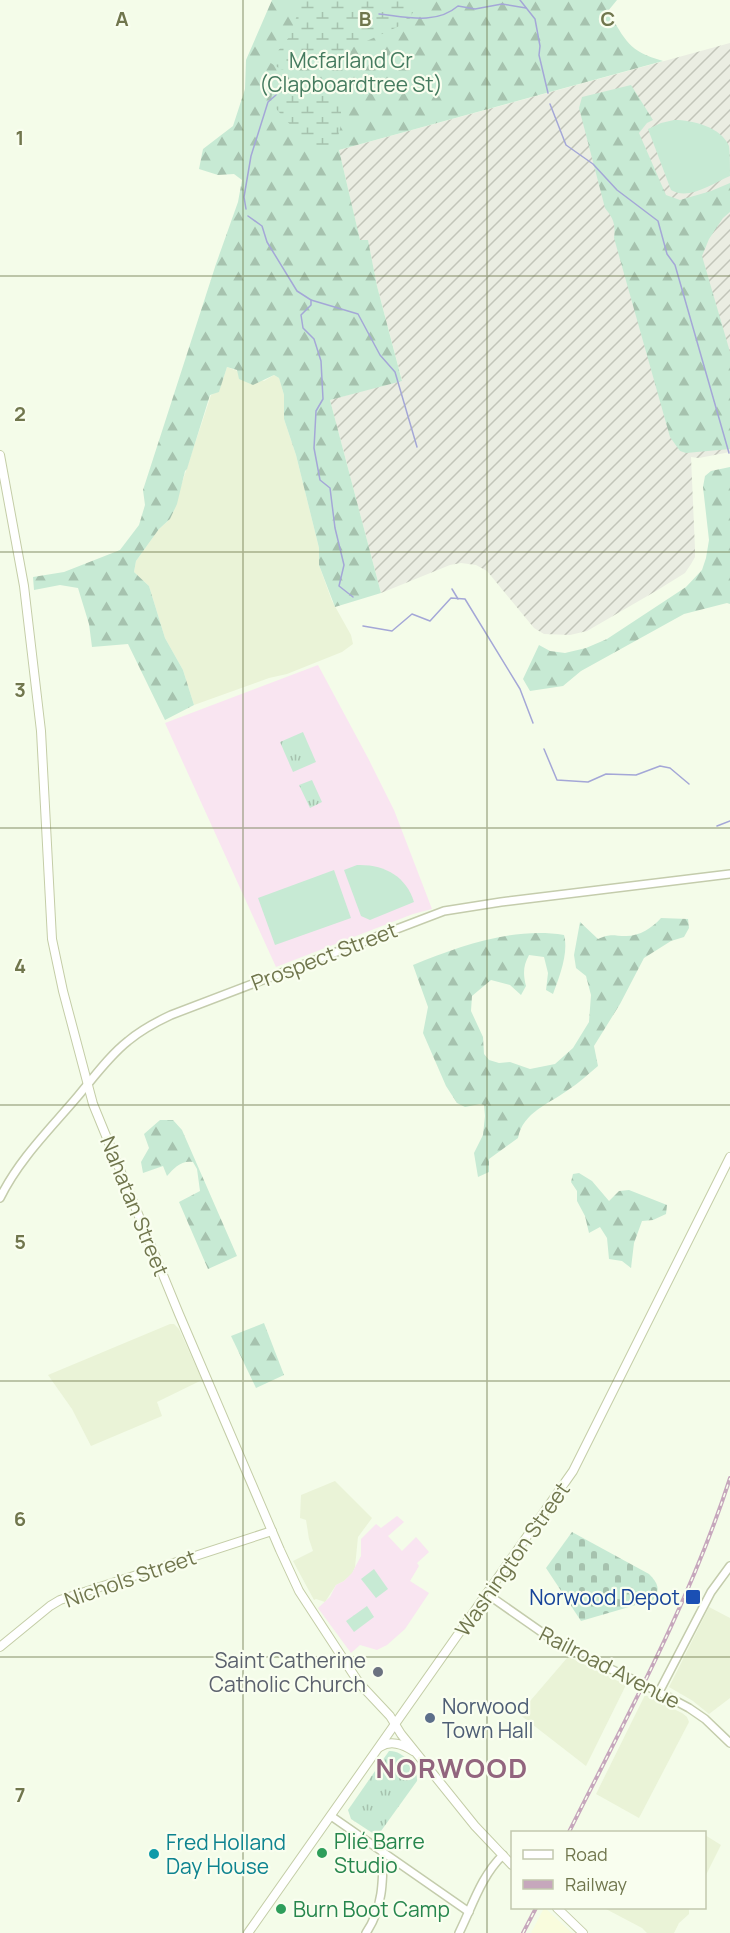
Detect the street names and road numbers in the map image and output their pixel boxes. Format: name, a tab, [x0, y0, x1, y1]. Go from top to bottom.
street label: Prospect Street	[247, 915, 401, 997]
street label: Nahatan Street	[94, 1132, 176, 1280]
street label: Washington Street	[448, 1476, 576, 1642]
street label: Nichols Street	[60, 1542, 200, 1614]
street label: Railroad Avenue	[535, 1619, 685, 1715]

